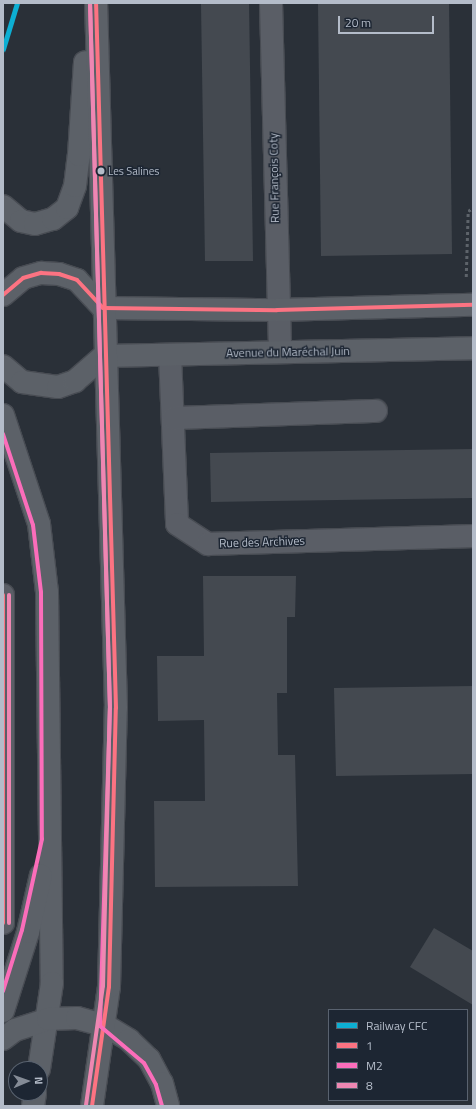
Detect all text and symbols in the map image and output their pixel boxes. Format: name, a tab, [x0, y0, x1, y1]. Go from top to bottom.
scale bar	[340, 8, 436, 34]
text: 20 m	[345, 13, 371, 32]
street label: Rue François Coty	[266, 133, 282, 223]
place label: Les Salines	[108, 164, 159, 178]
marker: Les Salines	[96, 166, 106, 176]
street label: Avenue du Maréchal Juin	[226, 344, 350, 360]
street label: Rue des Archives	[219, 533, 305, 551]
legend	[328, 1009, 468, 1101]
text: Railway CFC	[366, 1016, 428, 1035]
text: 1	[366, 1036, 373, 1055]
text: M2	[366, 1056, 383, 1075]
north arrow	[8, 1061, 48, 1101]
text: 8	[366, 1076, 373, 1095]
text: N	[31, 1077, 47, 1085]

